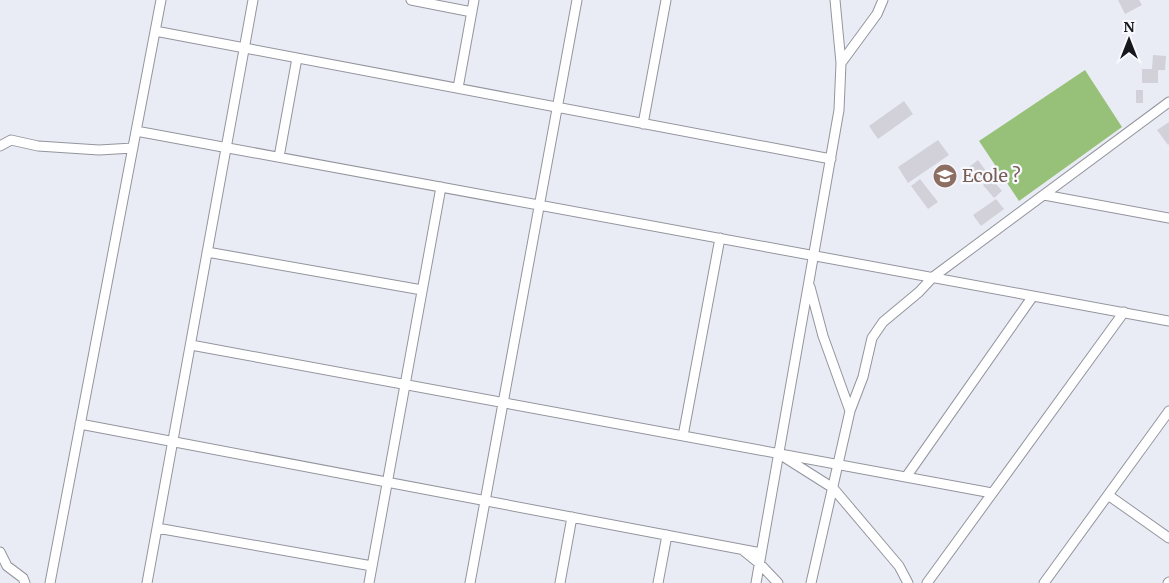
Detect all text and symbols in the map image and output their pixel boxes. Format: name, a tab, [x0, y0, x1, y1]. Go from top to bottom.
north arrow	[1104, 15, 1154, 65]
text: N	[1123, 18, 1135, 36]
school or university icon: Ecole ?	[932, 163, 958, 189]
place label: Ecole ?	[962, 164, 1021, 187]

